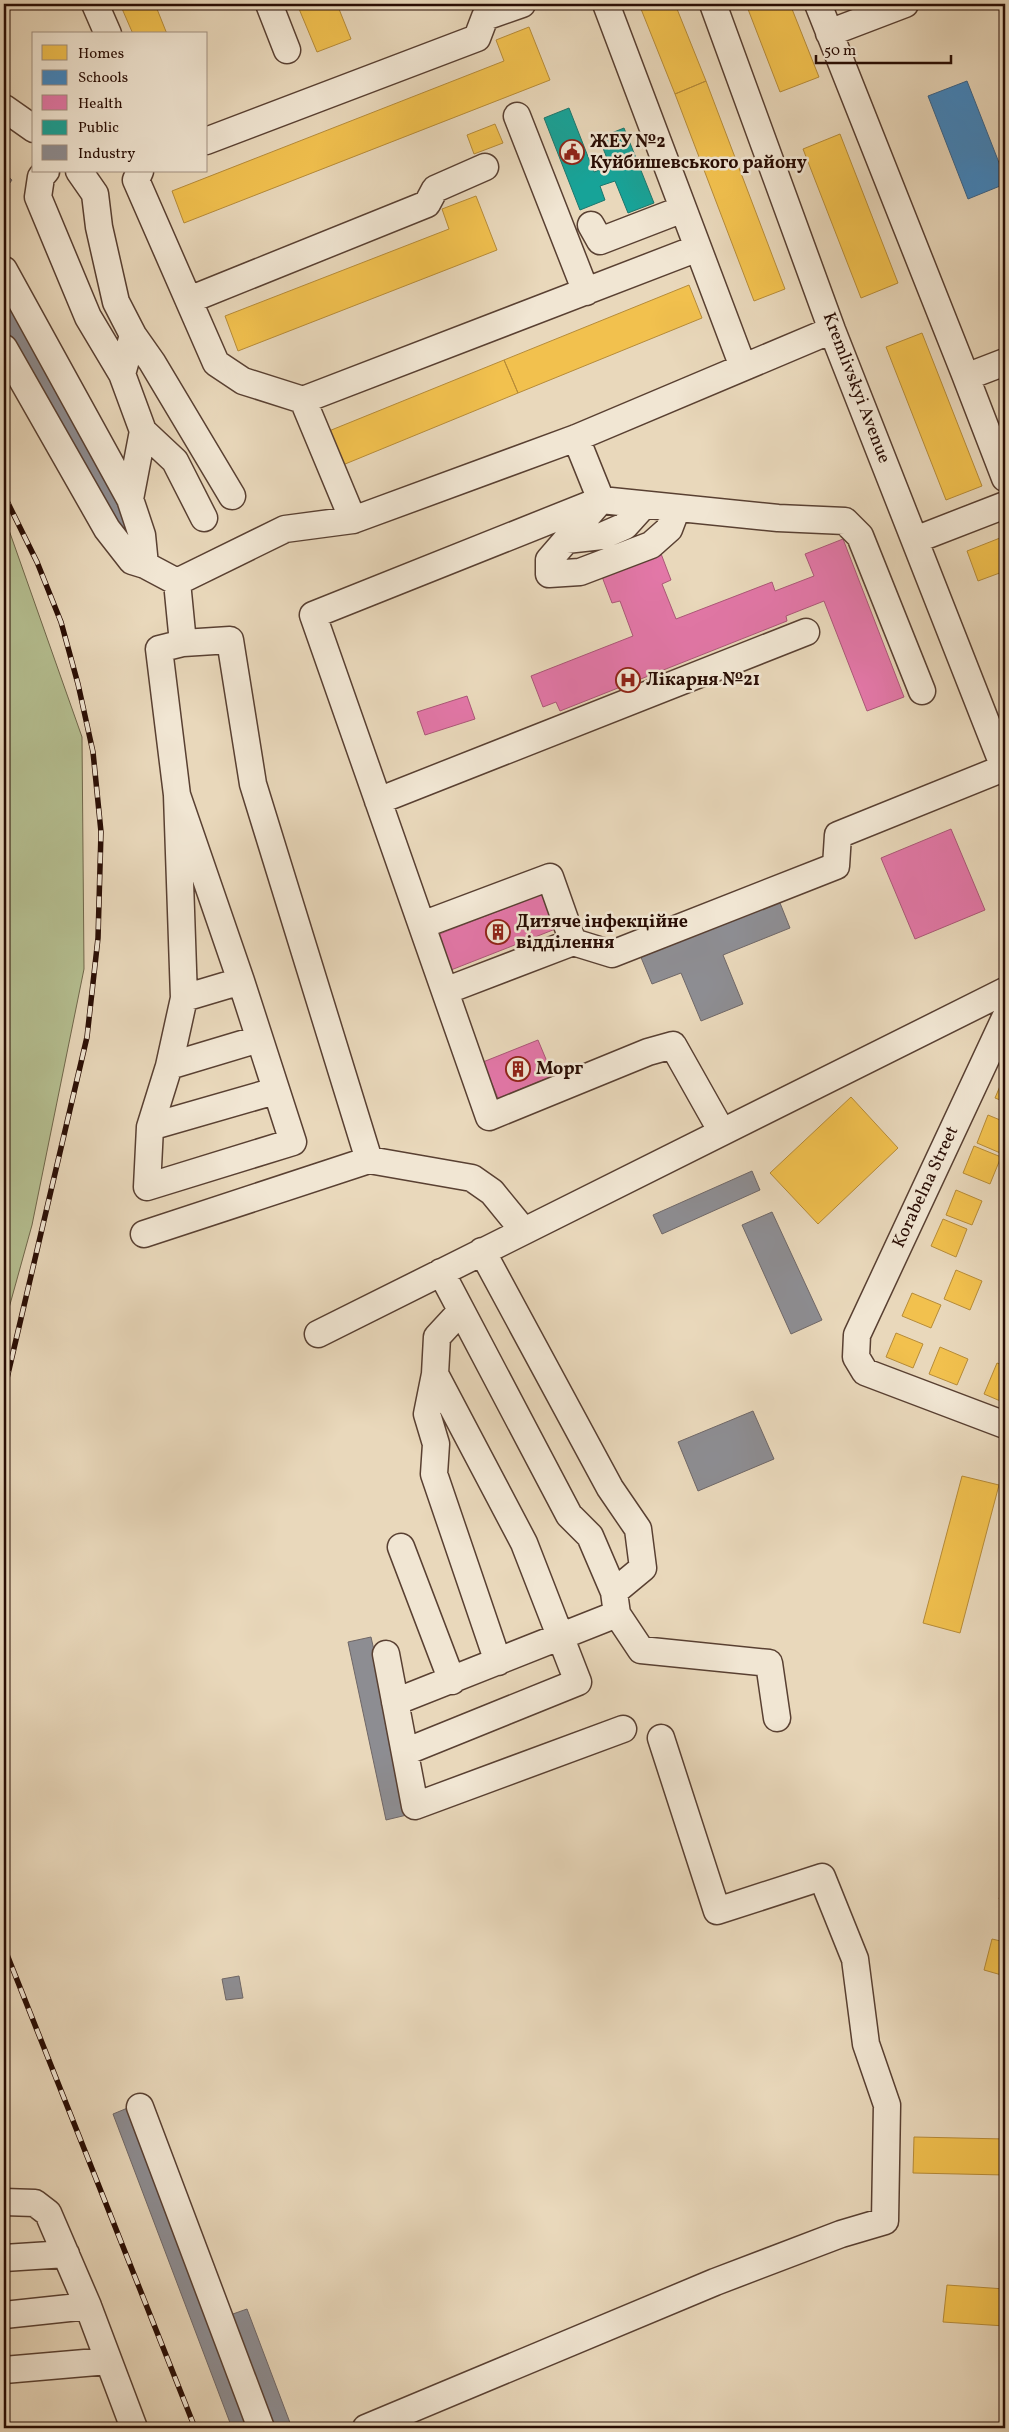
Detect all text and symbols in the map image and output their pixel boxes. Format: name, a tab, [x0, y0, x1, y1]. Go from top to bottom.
legend	[32, 32, 208, 172]
scale bar	[816, 32, 952, 64]
text: 50 m	[824, 41, 856, 62]
text: Homes	[78, 44, 124, 65]
text: Schools	[78, 68, 128, 89]
text: Health	[78, 94, 123, 115]
text: Public	[78, 118, 119, 139]
place label: ЖЕУ №2 Куйбишевського району	[590, 130, 807, 176]
public building icon: ЖЕУ №2 Куйбишевського району	[559, 139, 585, 165]
text: Industry	[78, 144, 135, 165]
street label: Kremlivskyi Avenue	[816, 309, 896, 467]
hospital icon: Лікарня №21	[615, 667, 641, 693]
place label: Лікарня №21	[646, 668, 760, 693]
place label: Дитяче інфекційне відділення	[516, 910, 688, 956]
building icon: Дитяче інфекційне відділення	[485, 919, 511, 945]
building icon: Морг	[505, 1056, 531, 1082]
place label: Морг	[536, 1057, 584, 1082]
street label: Korabelna Street	[887, 1122, 965, 1252]

